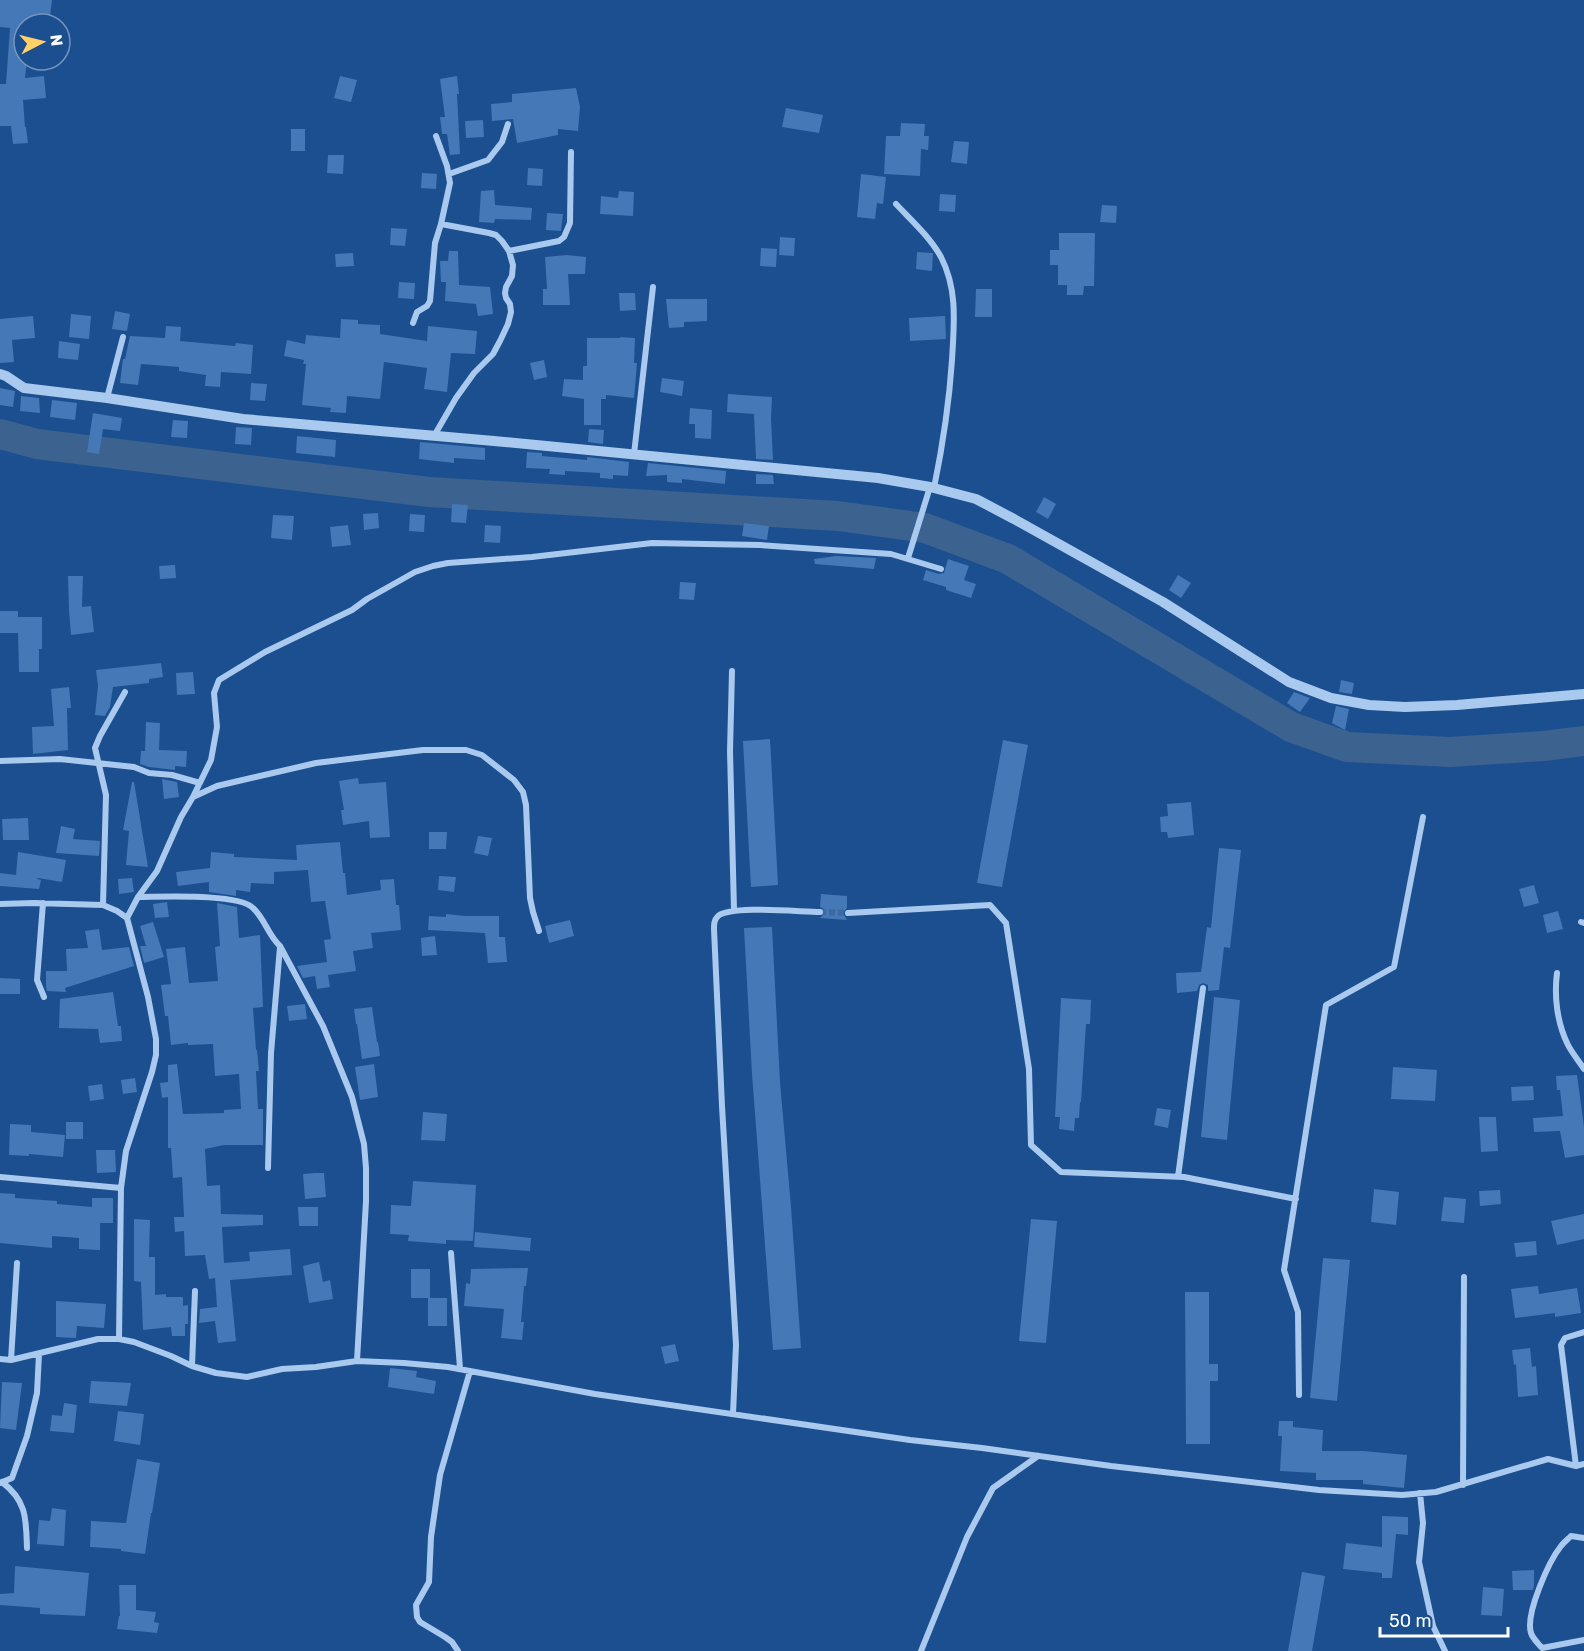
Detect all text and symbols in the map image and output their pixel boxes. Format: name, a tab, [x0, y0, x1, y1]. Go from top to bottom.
north arrow	[12, 12, 72, 72]
text: N	[46, 33, 67, 47]
scale bar	[1380, 1600, 1508, 1638]
text: 50 m	[1389, 1610, 1432, 1632]

